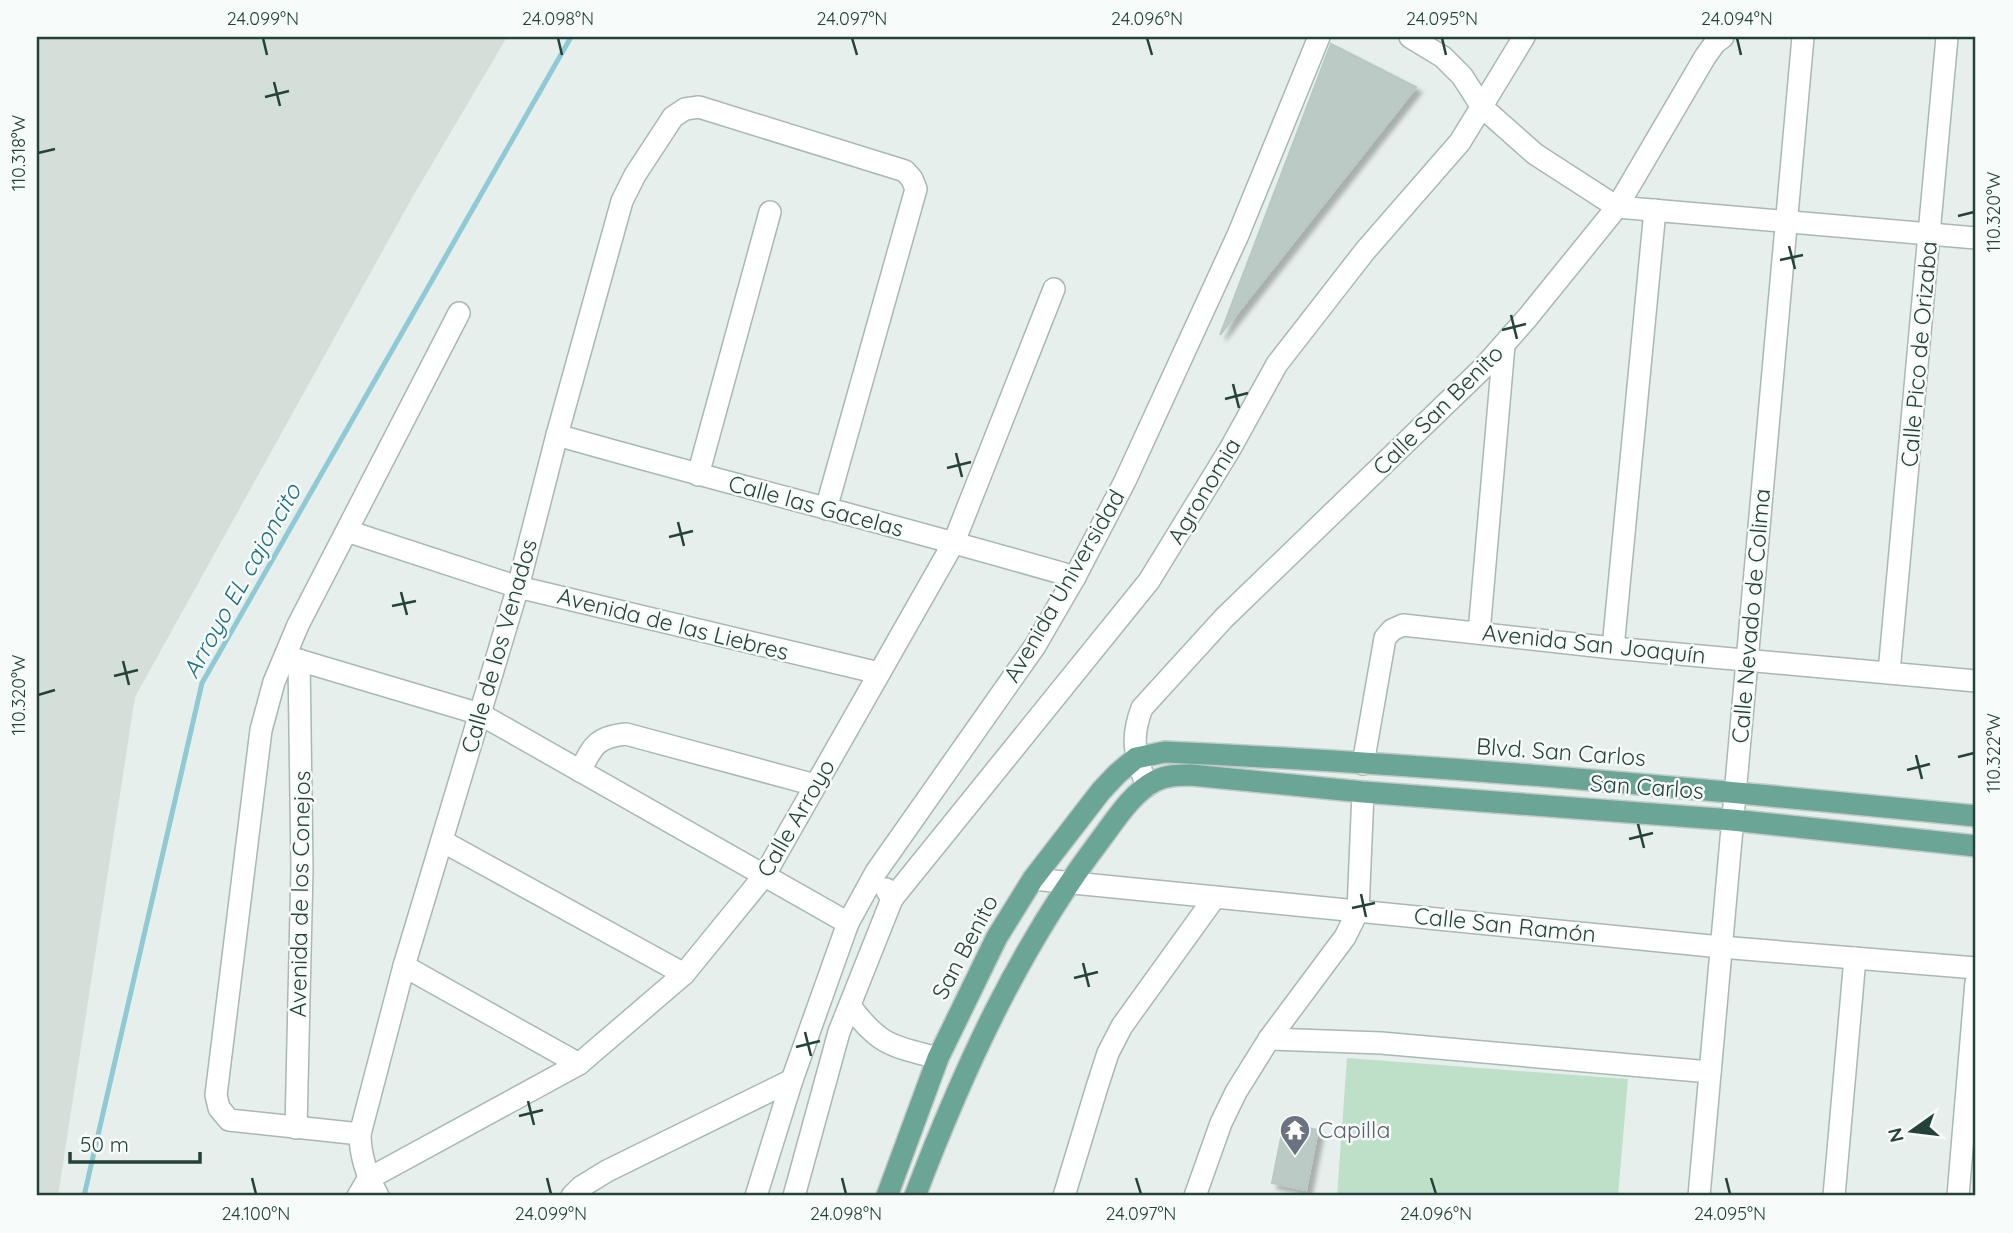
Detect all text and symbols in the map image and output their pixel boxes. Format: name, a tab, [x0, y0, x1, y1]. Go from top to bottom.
text: 24.099°N	[227, 7, 299, 30]
text: 24.098°N	[522, 7, 594, 30]
text: 24.097°N	[817, 7, 887, 30]
text: 24.096°N	[1111, 7, 1183, 30]
text: 24.095°N	[1406, 7, 1478, 30]
text: 24.094°N	[1701, 7, 1773, 30]
text: 110.318°W	[7, 115, 30, 191]
text: 110.320°W	[1982, 172, 2005, 252]
street label: Calle Pico de Orizaba	[1894, 240, 1943, 468]
street label: Calle San Benito	[1366, 338, 1509, 481]
street label: Agronomia	[1161, 432, 1247, 549]
street label: Calle las Gacelas	[725, 468, 907, 543]
water label: Arroyo EL cajoncito	[175, 477, 308, 683]
street label: Avenida Universidad	[997, 484, 1131, 687]
street label: Calle Nevado de Colima	[1725, 487, 1776, 745]
street label: Calle de los Venados	[454, 535, 543, 756]
street label: Avenida de las Liebres	[554, 581, 792, 666]
street label: Avenida San Joaquín	[1481, 617, 1707, 670]
text: 110.320°W	[7, 655, 30, 735]
text: 110.322°W	[1982, 713, 2005, 793]
street label: Blvd. San Carlos	[1475, 731, 1647, 772]
street label: Calle Arroyo	[750, 754, 841, 882]
street label: San Carlos	[1589, 768, 1705, 805]
street label: Avenida de los Conejos	[283, 770, 316, 1018]
street label: San Benito	[925, 890, 1004, 1004]
street label: Calle San Ramón	[1413, 901, 1597, 948]
north arrow	[1876, 1096, 1946, 1166]
temple icon: Capilla	[1278, 1113, 1312, 1157]
place label: Capilla	[1318, 1115, 1390, 1144]
scale bar	[70, 1121, 200, 1165]
text: N	[1882, 1125, 1909, 1145]
text: 50 m	[80, 1131, 129, 1157]
text: 24.100°N	[222, 1202, 290, 1225]
text: 24.099°N	[515, 1202, 587, 1225]
text: 24.098°N	[810, 1202, 882, 1225]
text: 24.097°N	[1106, 1202, 1176, 1225]
text: 24.096°N	[1400, 1202, 1472, 1225]
text: 24.095°N	[1694, 1202, 1766, 1225]

